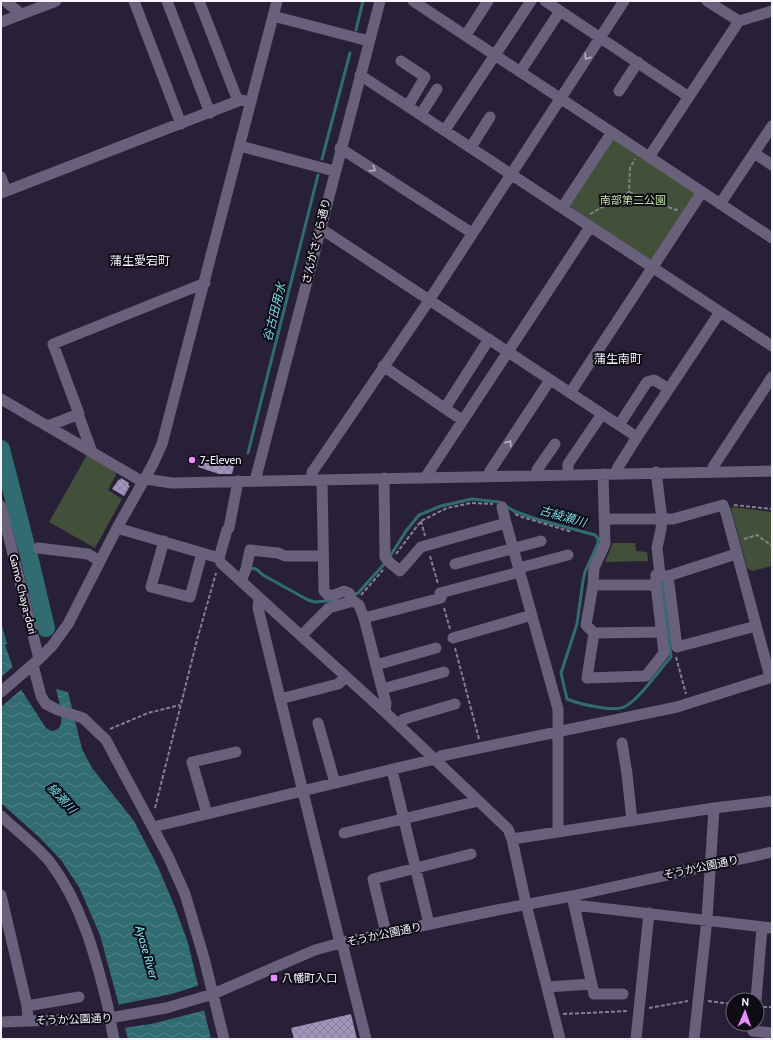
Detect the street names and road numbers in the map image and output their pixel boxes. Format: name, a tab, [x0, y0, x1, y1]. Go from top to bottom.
street label: さんがさくら通り	[299, 197, 333, 285]
street label: Gamo Chaya-dori	[6, 553, 40, 635]
street label: そうか公園通り	[662, 852, 740, 882]
street label: そうか公園通り	[345, 919, 423, 949]
street label: そうか公園通り	[35, 1011, 113, 1027]

